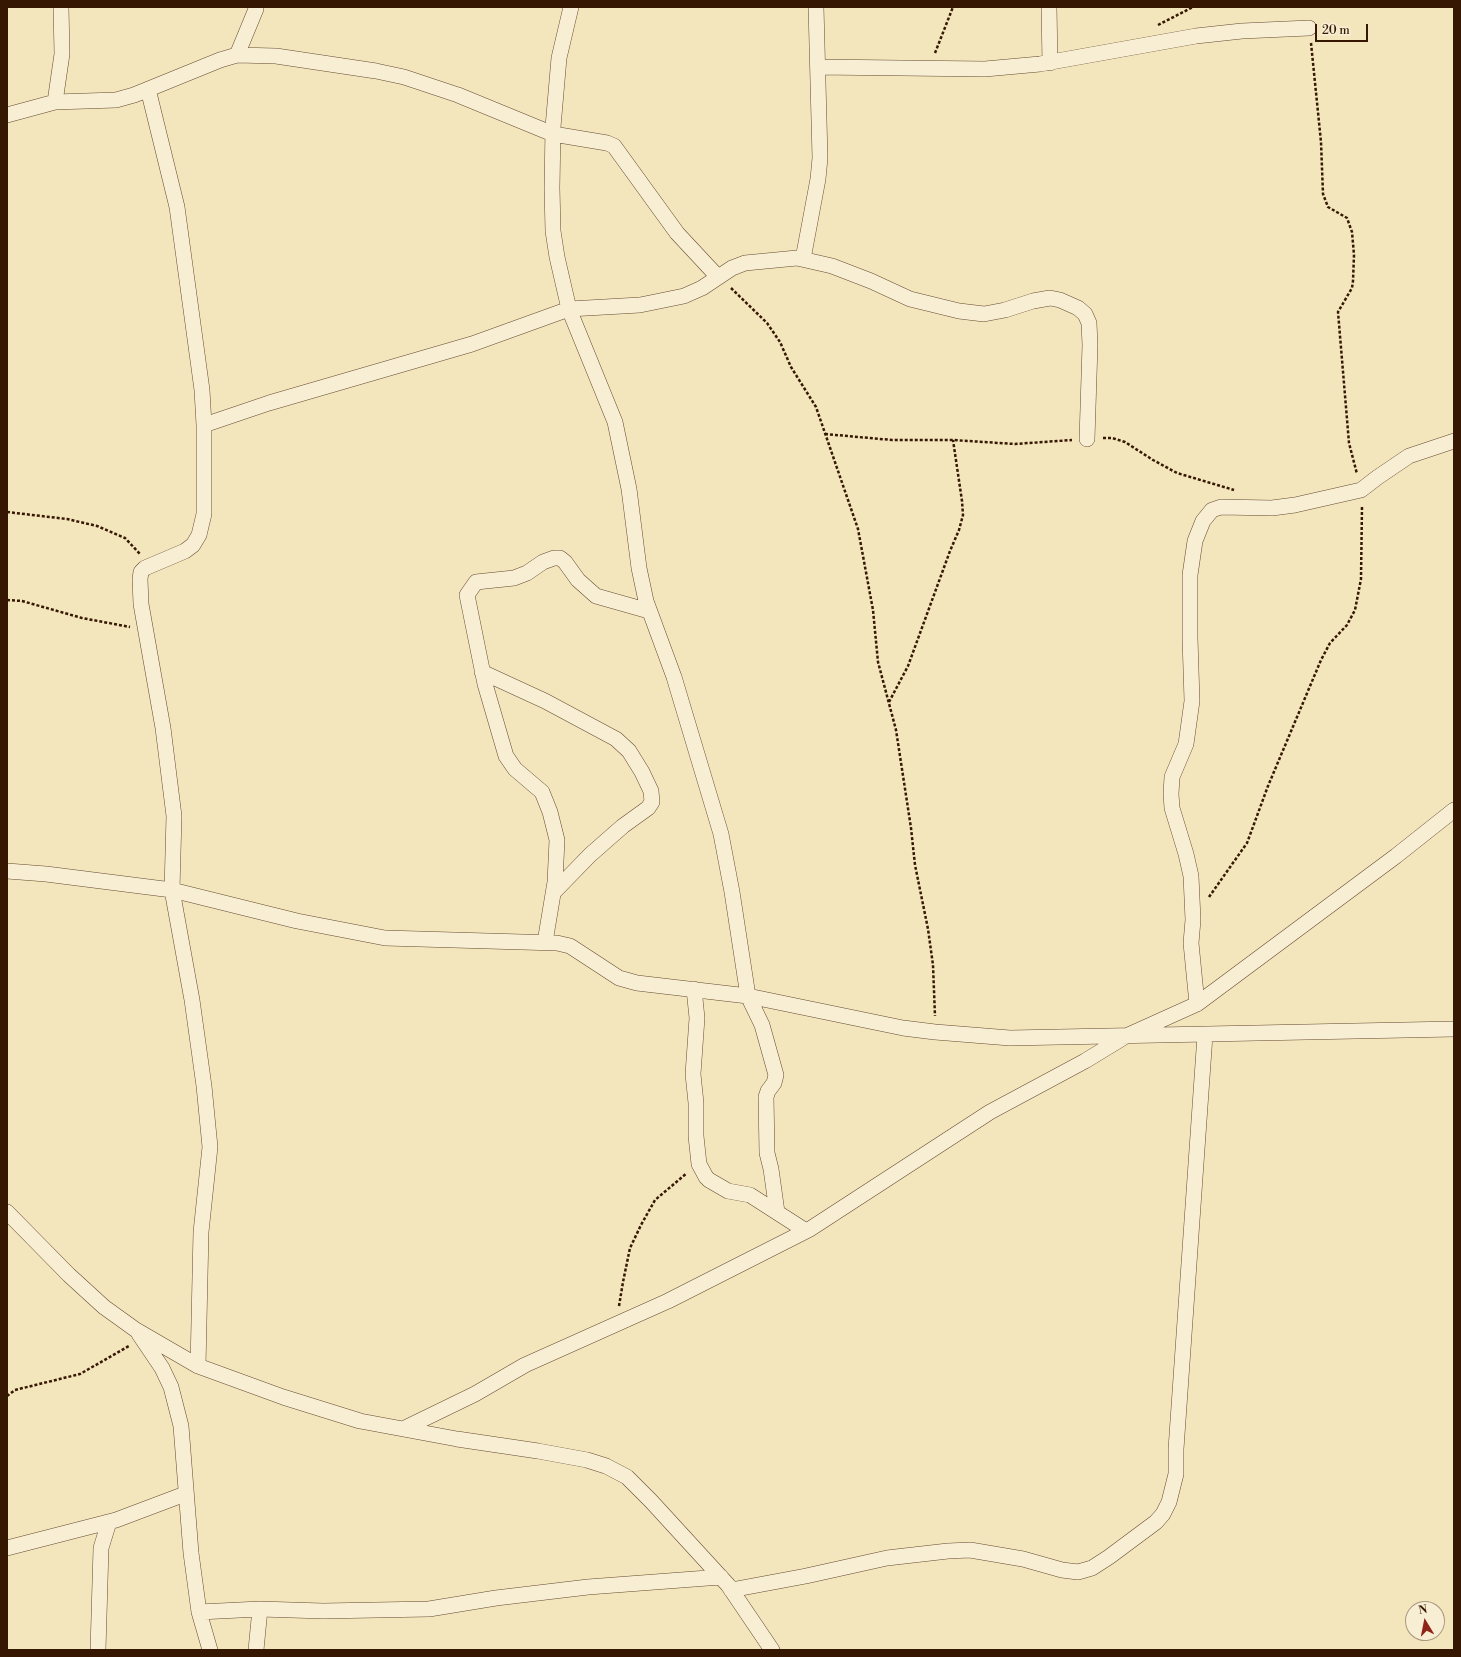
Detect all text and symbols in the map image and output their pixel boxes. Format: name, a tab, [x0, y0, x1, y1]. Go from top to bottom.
scale bar	[1317, 16, 1370, 42]
text: 20 m	[1322, 23, 1350, 38]
north arrow	[1405, 1601, 1445, 1641]
text: N	[1418, 1603, 1429, 1618]

